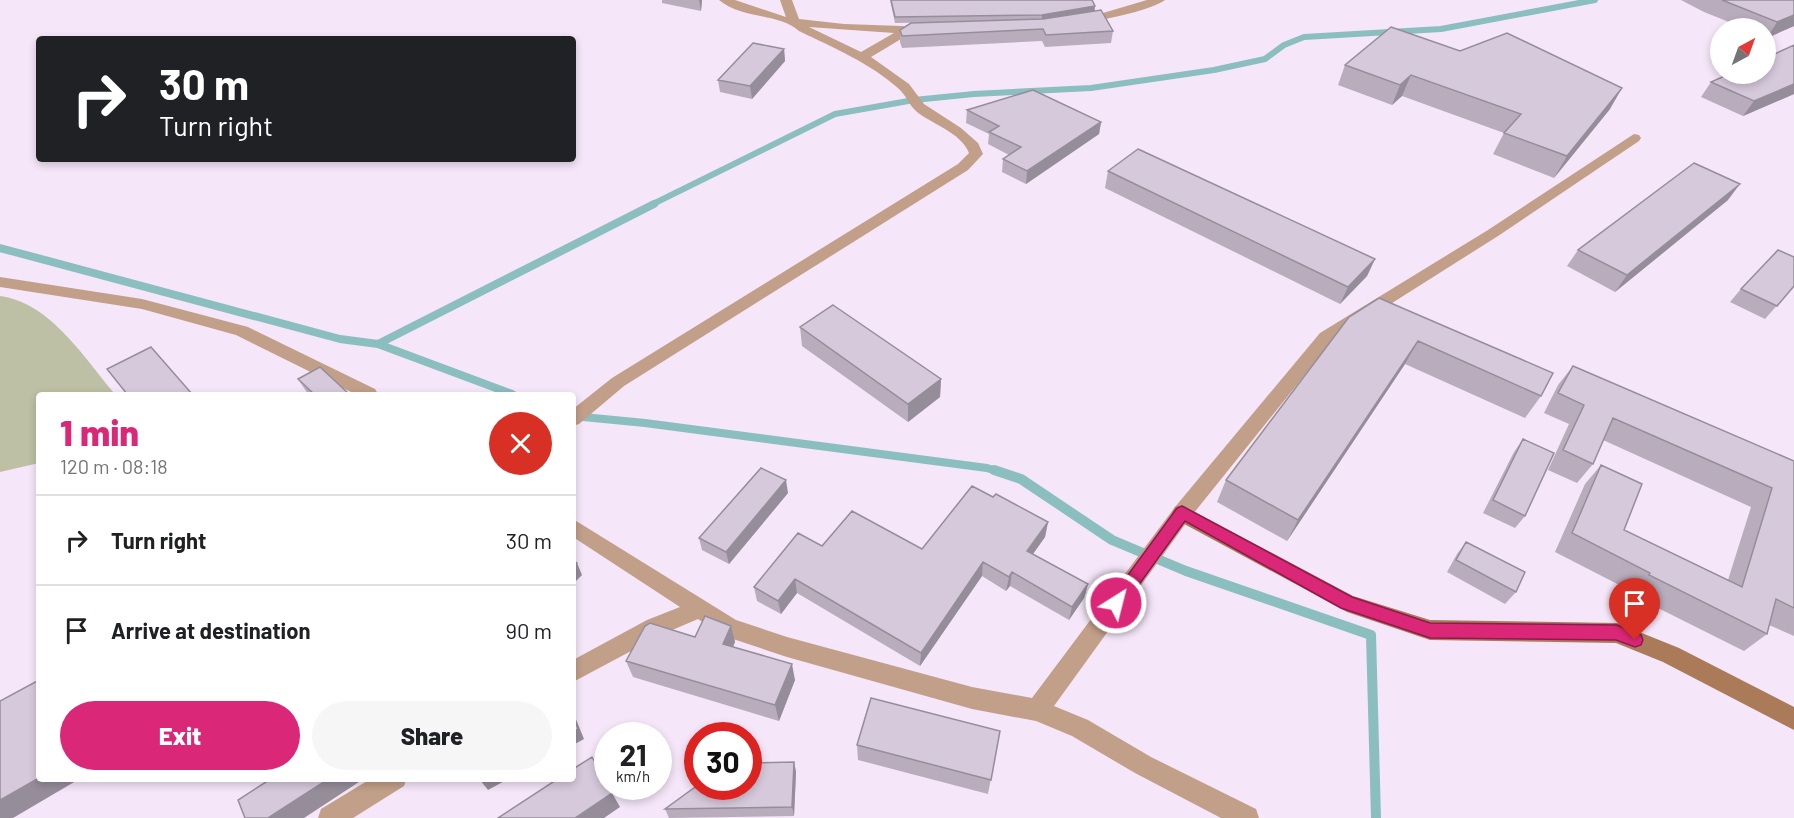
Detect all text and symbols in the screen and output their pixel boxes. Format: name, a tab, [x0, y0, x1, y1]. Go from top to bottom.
north arrow	[1710, 18, 1776, 84]
map controls	[1710, 18, 1776, 84]
text: 30 m	[159, 58, 249, 108]
icon: right	[60, 60, 138, 138]
text: Turn right	[159, 109, 273, 141]
text: 1 min	[60, 410, 139, 453]
button: close	[489, 412, 552, 475]
text: 120 m · 08:18	[60, 454, 168, 478]
icon: right	[60, 524, 93, 557]
text: Turn right	[111, 527, 206, 553]
text: 30 m	[506, 527, 552, 553]
position arrow	[1084, 571, 1148, 635]
pin	[1609, 578, 1660, 640]
icon: arrive	[1618, 587, 1651, 620]
icon: arrive	[60, 614, 93, 647]
text: Arrive at destination	[111, 617, 310, 643]
text: 90 m	[506, 617, 552, 643]
button: Exit	[60, 701, 300, 770]
button: Share	[312, 701, 552, 770]
speed limit sign: 30	[684, 722, 762, 800]
text: 21	[619, 736, 647, 772]
text: km/h	[616, 767, 650, 785]

